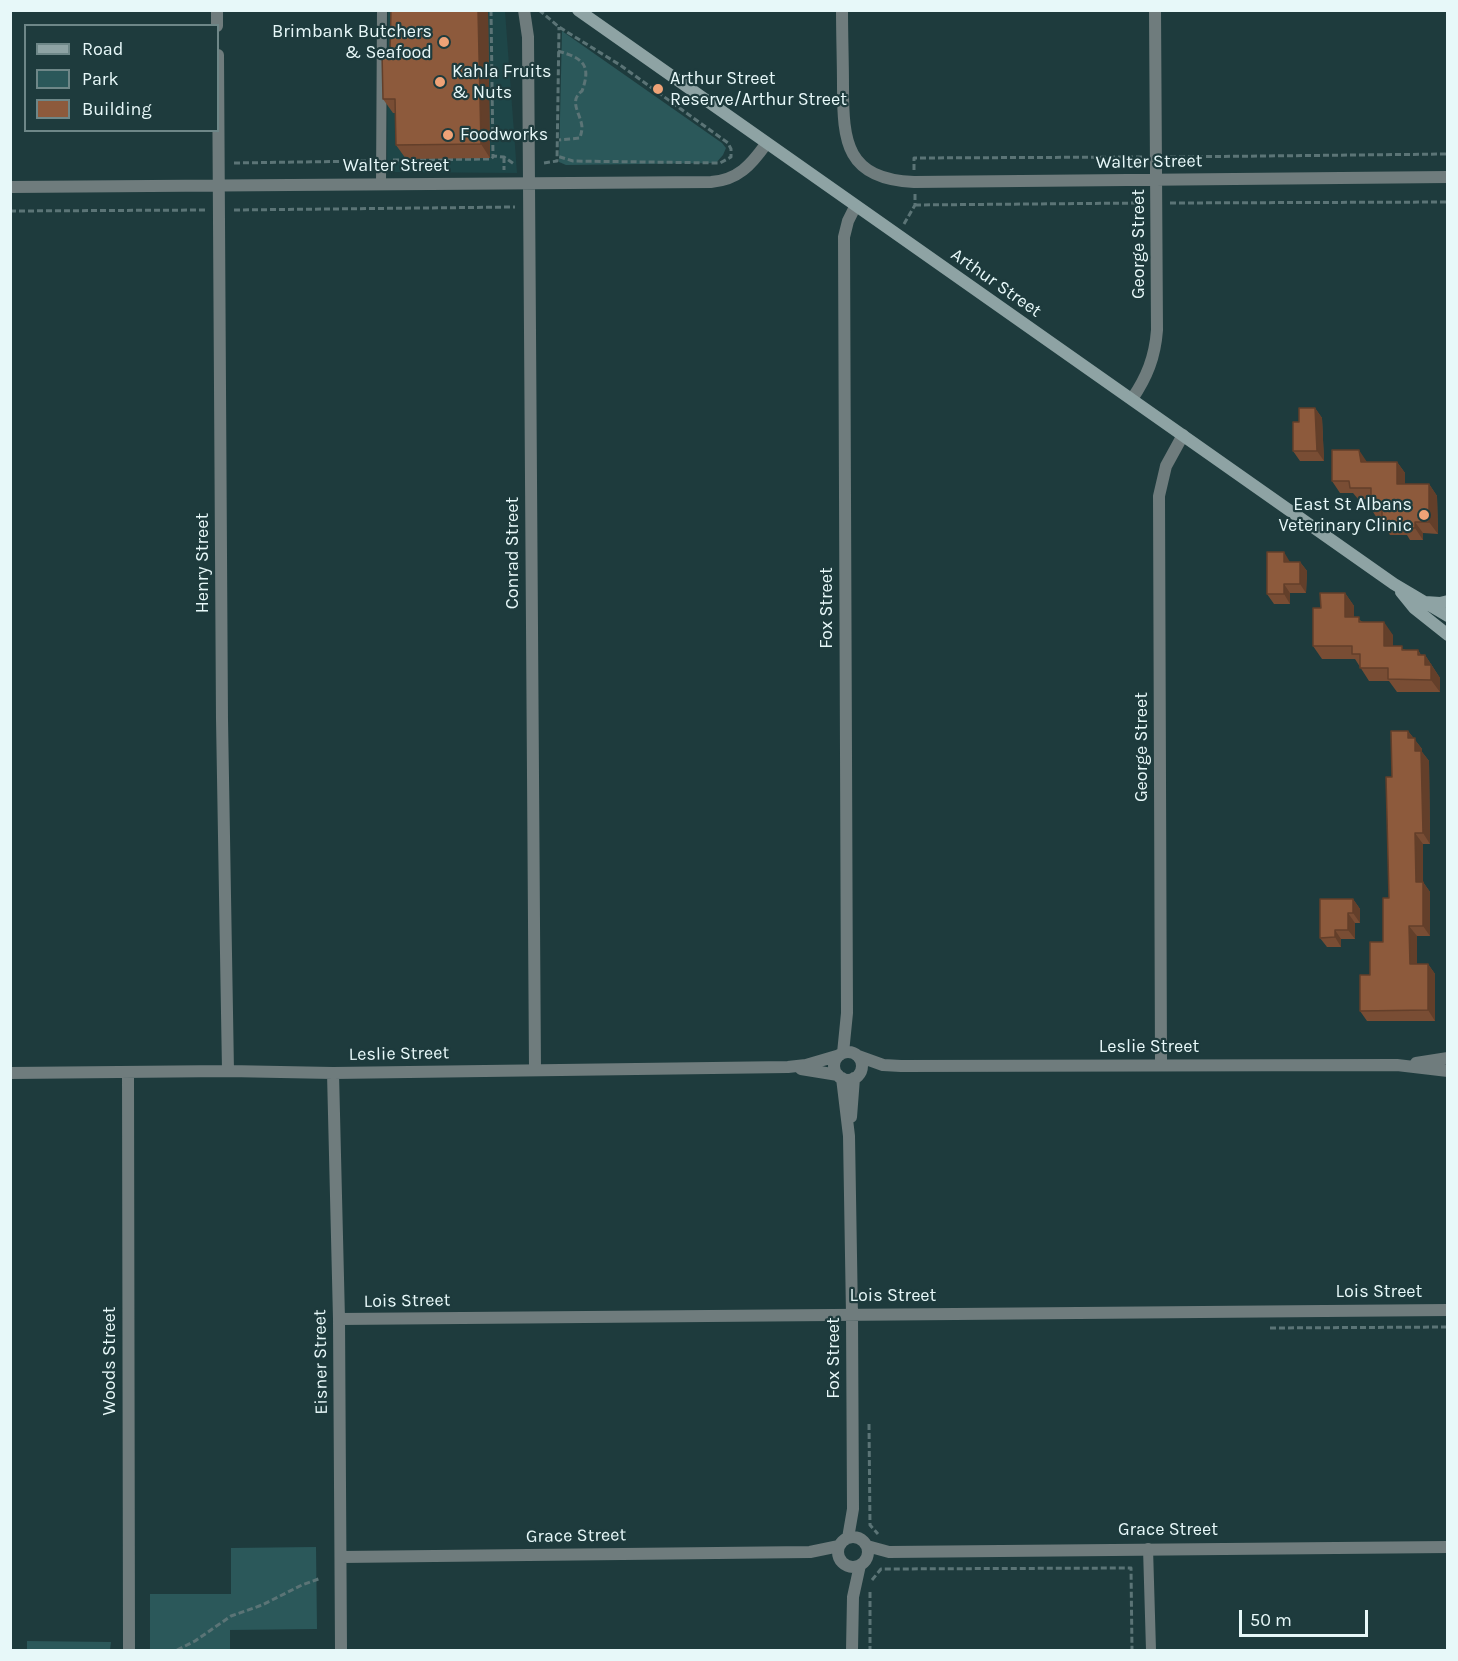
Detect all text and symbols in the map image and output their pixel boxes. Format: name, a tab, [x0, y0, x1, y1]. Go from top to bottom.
place label: Brimbank Butchers & Seafood	[272, 21, 432, 63]
legend	[24, 24, 219, 132]
marker: Brimbank Butchers & Seafood	[437, 35, 451, 49]
text: Road	[82, 38, 123, 60]
place label: Kahla Fruits & Nuts	[452, 61, 551, 104]
text: Park	[82, 68, 119, 90]
place label: Arthur Street Reserve/Arthur Street	[670, 68, 847, 110]
marker: Kahla Fruits & Nuts	[433, 75, 447, 89]
marker: Arthur Street Reserve/Arthur Street	[651, 82, 665, 96]
text: Building	[82, 98, 152, 120]
place label: Foodworks	[460, 124, 548, 146]
marker: Foodworks	[441, 128, 455, 142]
street label: Walter Street	[1095, 150, 1203, 174]
street label: Walter Street	[343, 155, 449, 177]
street label: George Street	[1128, 189, 1150, 299]
street label: Arthur Street	[947, 244, 1045, 322]
place label: East St Albans Veterinary Clinic	[1278, 494, 1412, 536]
street label: Conrad Street	[502, 497, 524, 609]
marker: East St Albans Veterinary Clinic	[1417, 508, 1431, 522]
street label: Henry Street	[192, 513, 214, 613]
street label: Fox Street	[816, 567, 838, 649]
street label: George Street	[1131, 692, 1153, 802]
street label: Leslie Street	[1099, 1036, 1199, 1058]
street label: Leslie Street	[349, 1042, 449, 1066]
street label: Lois Street	[1336, 1281, 1422, 1303]
street label: Lois Street	[850, 1285, 936, 1307]
street label: Lois Street	[363, 1289, 451, 1313]
street label: Woods Street	[99, 1307, 121, 1415]
street label: Eisner Street	[309, 1309, 333, 1415]
street label: Fox Street	[823, 1317, 845, 1399]
street label: Grace Street	[1118, 1519, 1218, 1541]
street label: Grace Street	[526, 1524, 626, 1548]
scale bar	[1242, 1598, 1371, 1636]
text: 50 m	[1250, 1609, 1292, 1631]

